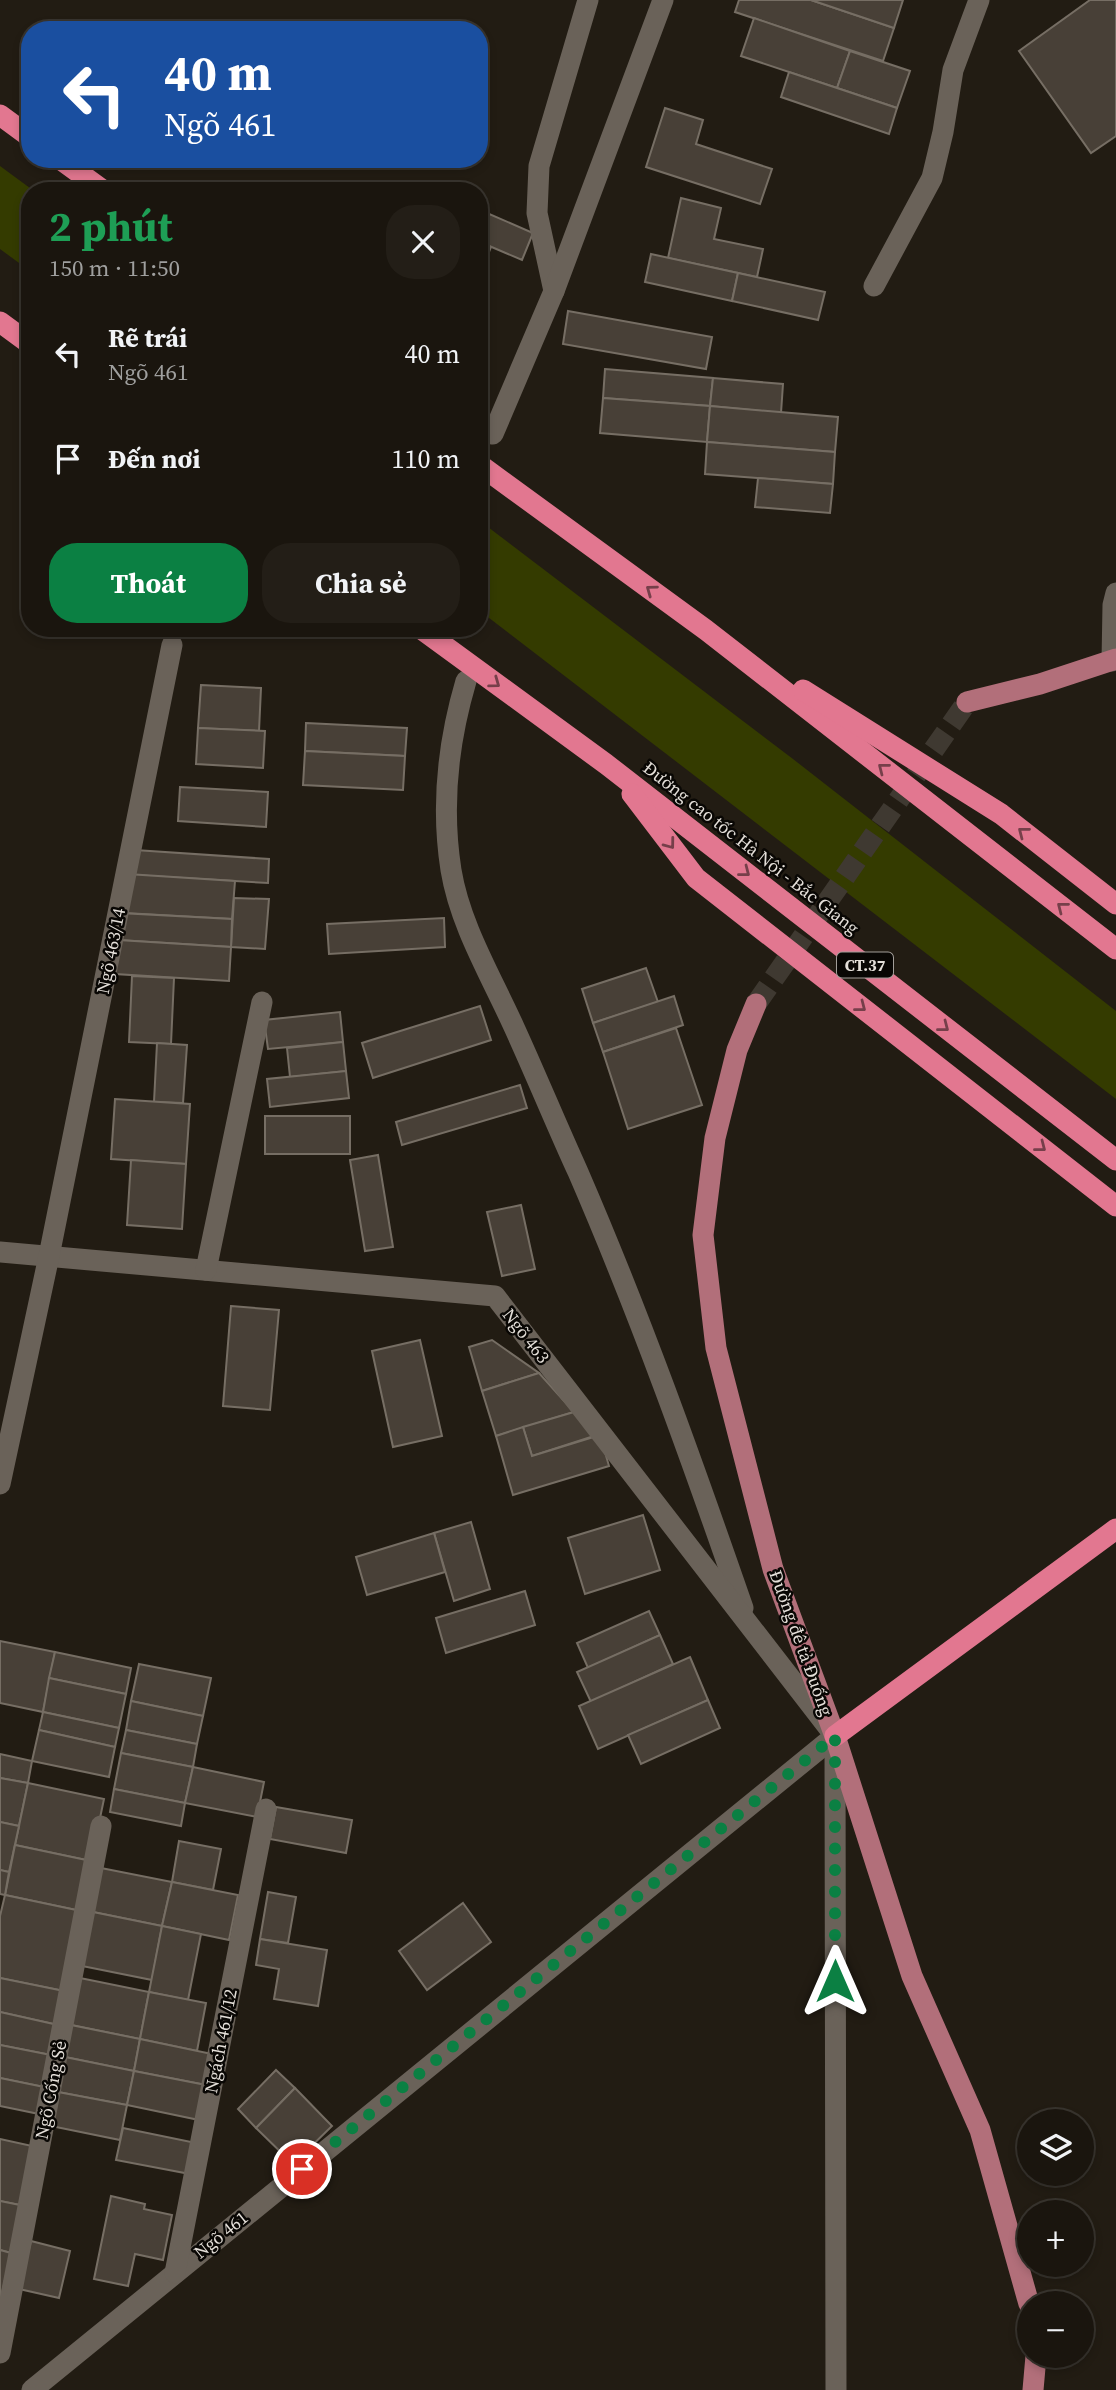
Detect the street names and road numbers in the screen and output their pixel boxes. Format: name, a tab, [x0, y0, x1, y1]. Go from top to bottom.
street label: Đường cao tốc Hà Nội - Bắc Giang	[638, 755, 865, 940]
street label: Ngõ 463/14	[90, 906, 131, 996]
road number: CT.37	[837, 953, 893, 978]
street label: Ngõ 463	[497, 1303, 556, 1368]
street label: Đường đê tả Đuống	[763, 1566, 839, 1719]
street label: Ngách 461/12	[198, 1987, 243, 2095]
street label: Ngõ Cống Sẻ	[29, 2038, 72, 2141]
street label: Ngõ 461	[188, 2205, 253, 2264]

